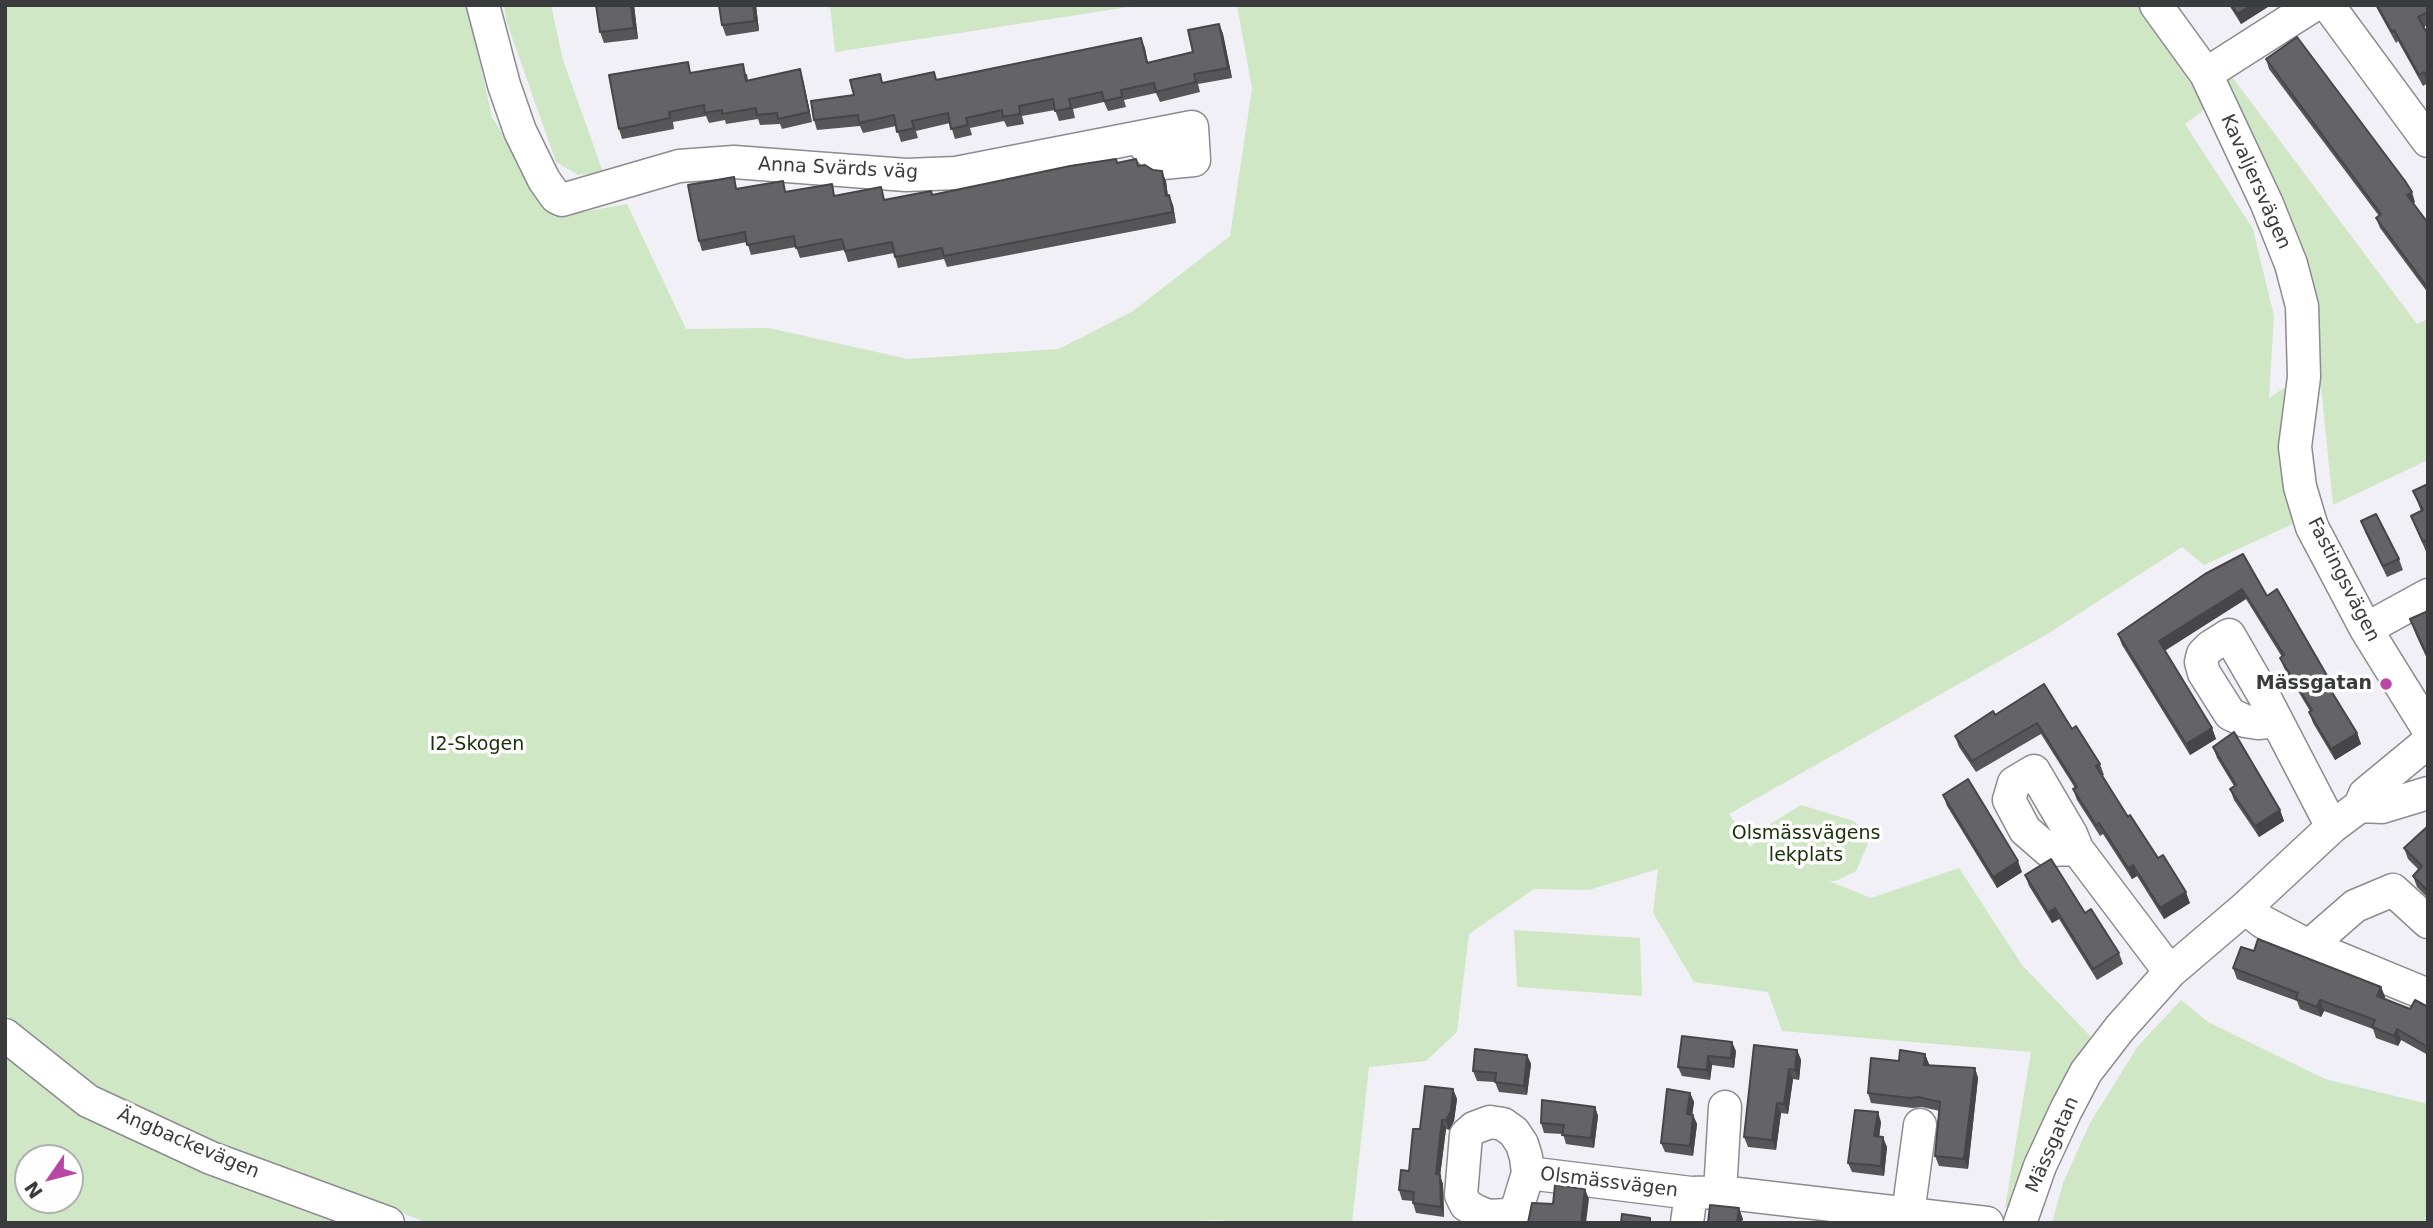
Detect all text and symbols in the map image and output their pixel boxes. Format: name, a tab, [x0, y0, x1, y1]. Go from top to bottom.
street label: Kavaljersvägen	[2215, 111, 2295, 253]
street label: Anna Svärds väg	[757, 153, 919, 185]
street label: Fastingsvägen	[2302, 514, 2384, 646]
place label: Mässgatan	[2256, 673, 2372, 695]
marker: Mässgatan	[2378, 676, 2394, 692]
park label: I2-Skogen	[430, 734, 524, 756]
park label: Olsmässvägens lekplats	[1732, 823, 1880, 867]
street label: Mässgatan	[2022, 1093, 2084, 1197]
street label: Ängbackevägen	[114, 1104, 262, 1184]
north arrow	[14, 1144, 84, 1214]
street label: Olsmässvägen	[1539, 1163, 1679, 1203]
text: N	[20, 1177, 47, 1203]

